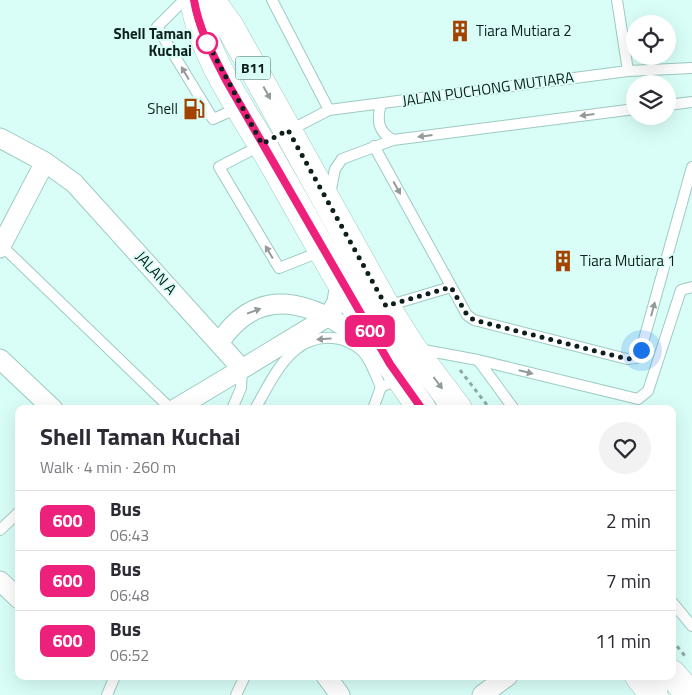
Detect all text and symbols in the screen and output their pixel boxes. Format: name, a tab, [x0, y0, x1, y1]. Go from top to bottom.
map controls	[626, 15, 676, 125]
button: locate	[626, 15, 676, 65]
building icon: Tiara Mutiara 2	[447, 18, 473, 44]
place label: Tiara Mutiara 2	[476, 19, 572, 42]
place label: Shell Taman Kuchai	[113, 22, 192, 62]
marker: Shell Taman Kuchai	[196, 32, 218, 54]
road number: B11	[236, 56, 270, 80]
street label: JALAN PUCHONG MUTIARA	[401, 65, 575, 112]
one-way arrow	[181, 67, 190, 80]
button: layers	[626, 75, 676, 125]
one-way arrow	[263, 86, 271, 100]
fuel station icon: Shell	[181, 96, 207, 122]
place label: Shell	[147, 97, 178, 120]
one-way arrow	[578, 112, 594, 120]
one-way arrow	[417, 132, 433, 140]
one-way arrow	[393, 182, 402, 195]
one-way arrow	[265, 245, 274, 258]
street label: JALAN A	[131, 246, 182, 300]
building icon: Tiara Mutiara 1	[550, 248, 576, 274]
place label: Tiara Mutiara 1	[580, 249, 676, 272]
one-way arrow	[649, 301, 657, 316]
one-way arrow	[247, 307, 262, 315]
line badge: 600	[341, 315, 399, 347]
text: 600	[355, 317, 385, 344]
one-way arrow	[315, 335, 331, 343]
your location	[629, 338, 654, 363]
one-way arrow	[518, 368, 533, 376]
one-way arrow	[433, 376, 443, 390]
text: Shell Taman Kuchai	[40, 418, 240, 454]
button: heart	[599, 422, 651, 474]
text: Walk · 4 min · 260 m	[40, 455, 176, 479]
text: Bus	[110, 494, 141, 523]
text: 2 min	[606, 506, 651, 535]
text: 600	[52, 507, 83, 534]
text: 06:43	[110, 523, 149, 547]
text: Bus	[110, 554, 141, 583]
text: 7 min	[606, 566, 651, 595]
text: 600	[52, 567, 83, 594]
text: 06:48	[110, 583, 149, 607]
text: Bus	[110, 614, 141, 643]
text: 11 min	[595, 626, 651, 655]
text: 600	[52, 627, 83, 654]
text: 06:52	[110, 643, 149, 667]

